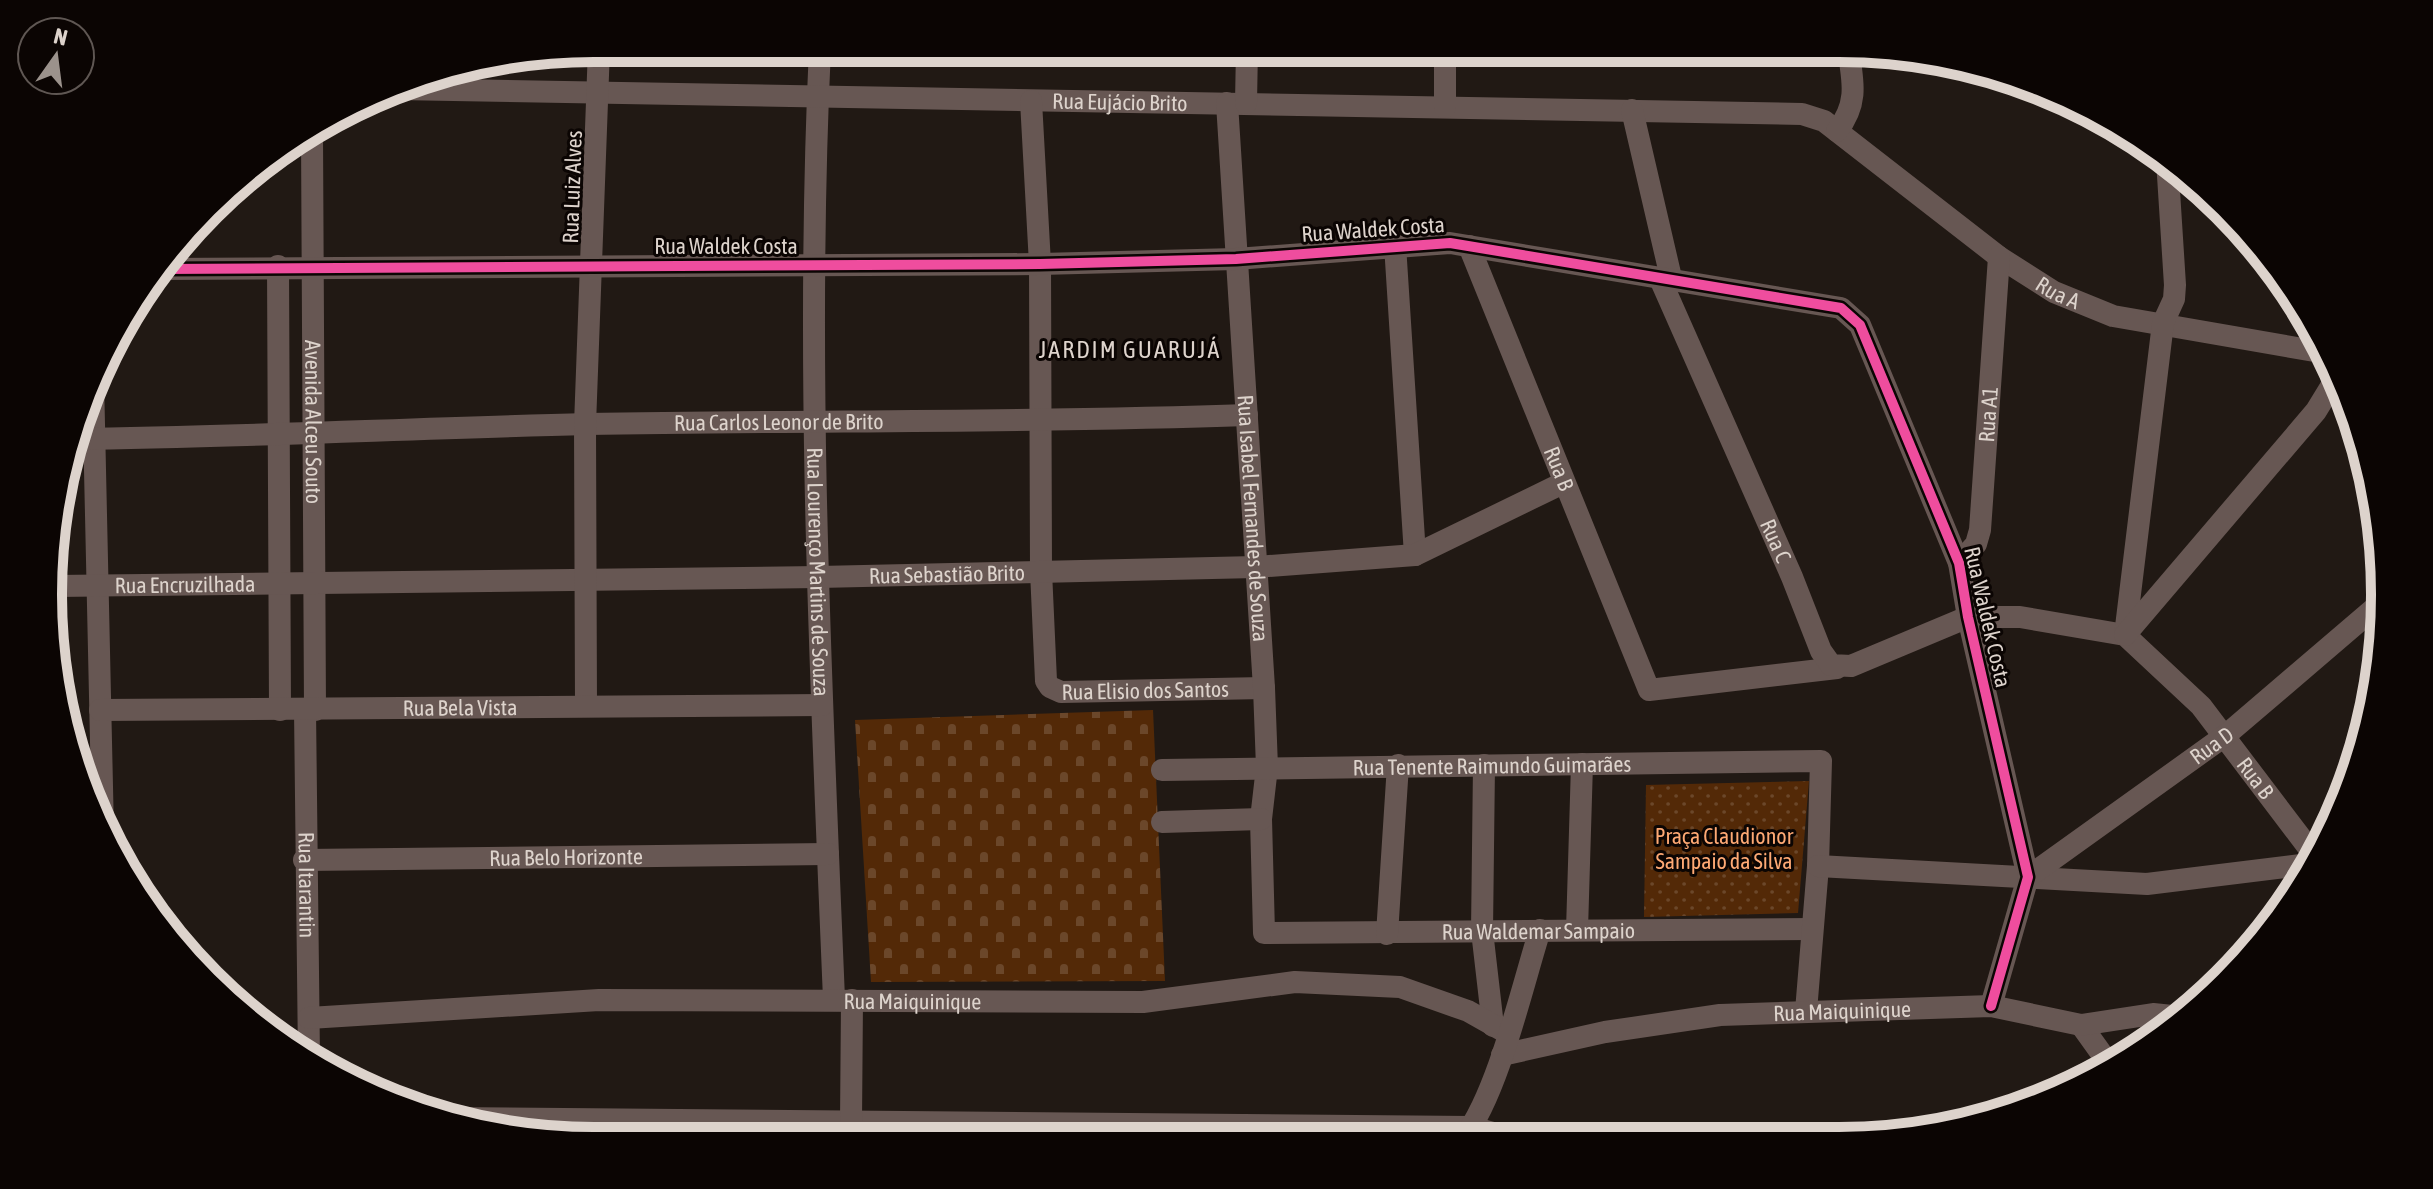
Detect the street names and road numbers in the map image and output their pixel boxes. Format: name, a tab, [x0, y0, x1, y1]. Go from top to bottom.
street label: Rua Eujácio Brito	[1052, 88, 1188, 116]
street label: Rua Luiz Alves	[557, 130, 587, 244]
street label: Rua Waldek Costa	[1300, 211, 1446, 247]
street label: Rua Waldek Costa	[654, 233, 798, 259]
street label: Rua A	[2031, 271, 2084, 314]
street label: Avenida Alceu Souto	[300, 340, 327, 504]
street label: Rua A1	[1973, 385, 2003, 443]
street label: Rua Isabel Fernandes de Souza	[1232, 394, 1274, 642]
street label: Rua Carlos Leonor de Brito	[674, 408, 884, 436]
street label: Rua B	[1539, 443, 1580, 495]
street label: Rua Lourenço Martins de Souza	[802, 447, 835, 697]
street label: Rua C	[1755, 515, 1797, 567]
street label: Rua Waldek Costa	[1959, 544, 2017, 690]
street label: Rua Sebastião Brito	[869, 559, 1025, 589]
street label: Rua Encruzilhada	[115, 571, 255, 598]
street label: Rua Elisio dos Santos	[1061, 676, 1229, 705]
street label: Rua Bela Vista	[403, 694, 517, 721]
street label: Rua D	[2185, 721, 2238, 770]
street label: Rua Tenente Raimundo Guimarães	[1353, 751, 1632, 780]
street label: Rua B	[2231, 752, 2280, 804]
street label: Rua Itarantin	[293, 832, 321, 938]
street label: Rua Belo Horizonte	[489, 843, 643, 871]
street label: Rua Waldemar Sampaio	[1442, 917, 1635, 945]
street label: Rua Maiquinique	[843, 988, 981, 1014]
street label: Rua Maiquinique	[1773, 996, 1911, 1026]

